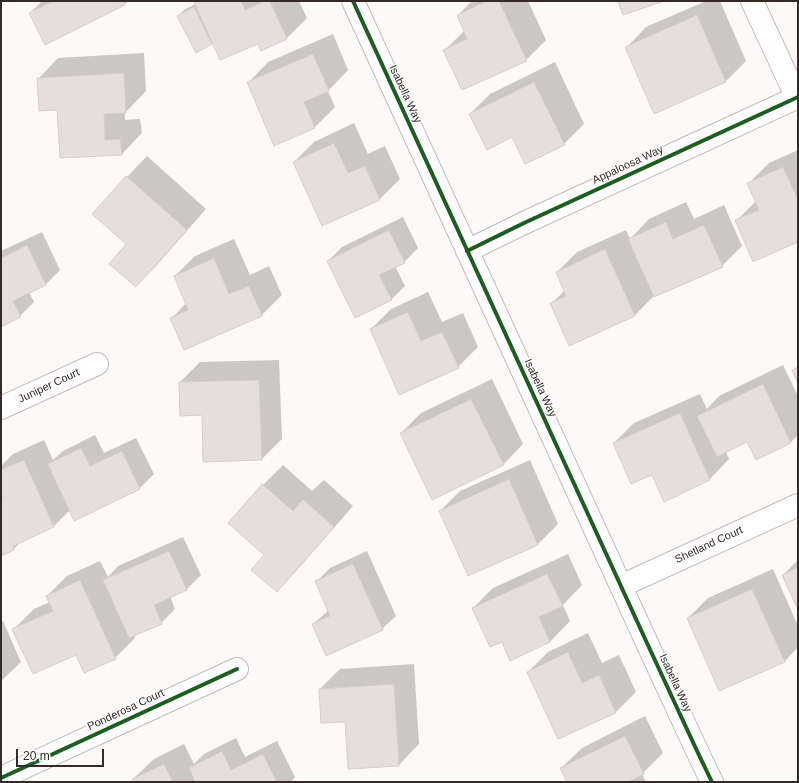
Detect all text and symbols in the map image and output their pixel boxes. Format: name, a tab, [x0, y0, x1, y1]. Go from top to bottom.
street label: Isabella Way	[386, 63, 424, 125]
street label: Appaloosa Way	[590, 143, 666, 187]
street label: Isabella Way	[521, 357, 559, 419]
street label: Juniper Court	[16, 366, 82, 406]
street label: Shetland Court	[673, 524, 745, 566]
street label: Isabella Way	[656, 652, 694, 714]
street label: Ponderosa Court	[86, 686, 166, 734]
scale bar	[18, 741, 106, 767]
text: 20 m	[23, 749, 50, 763]

